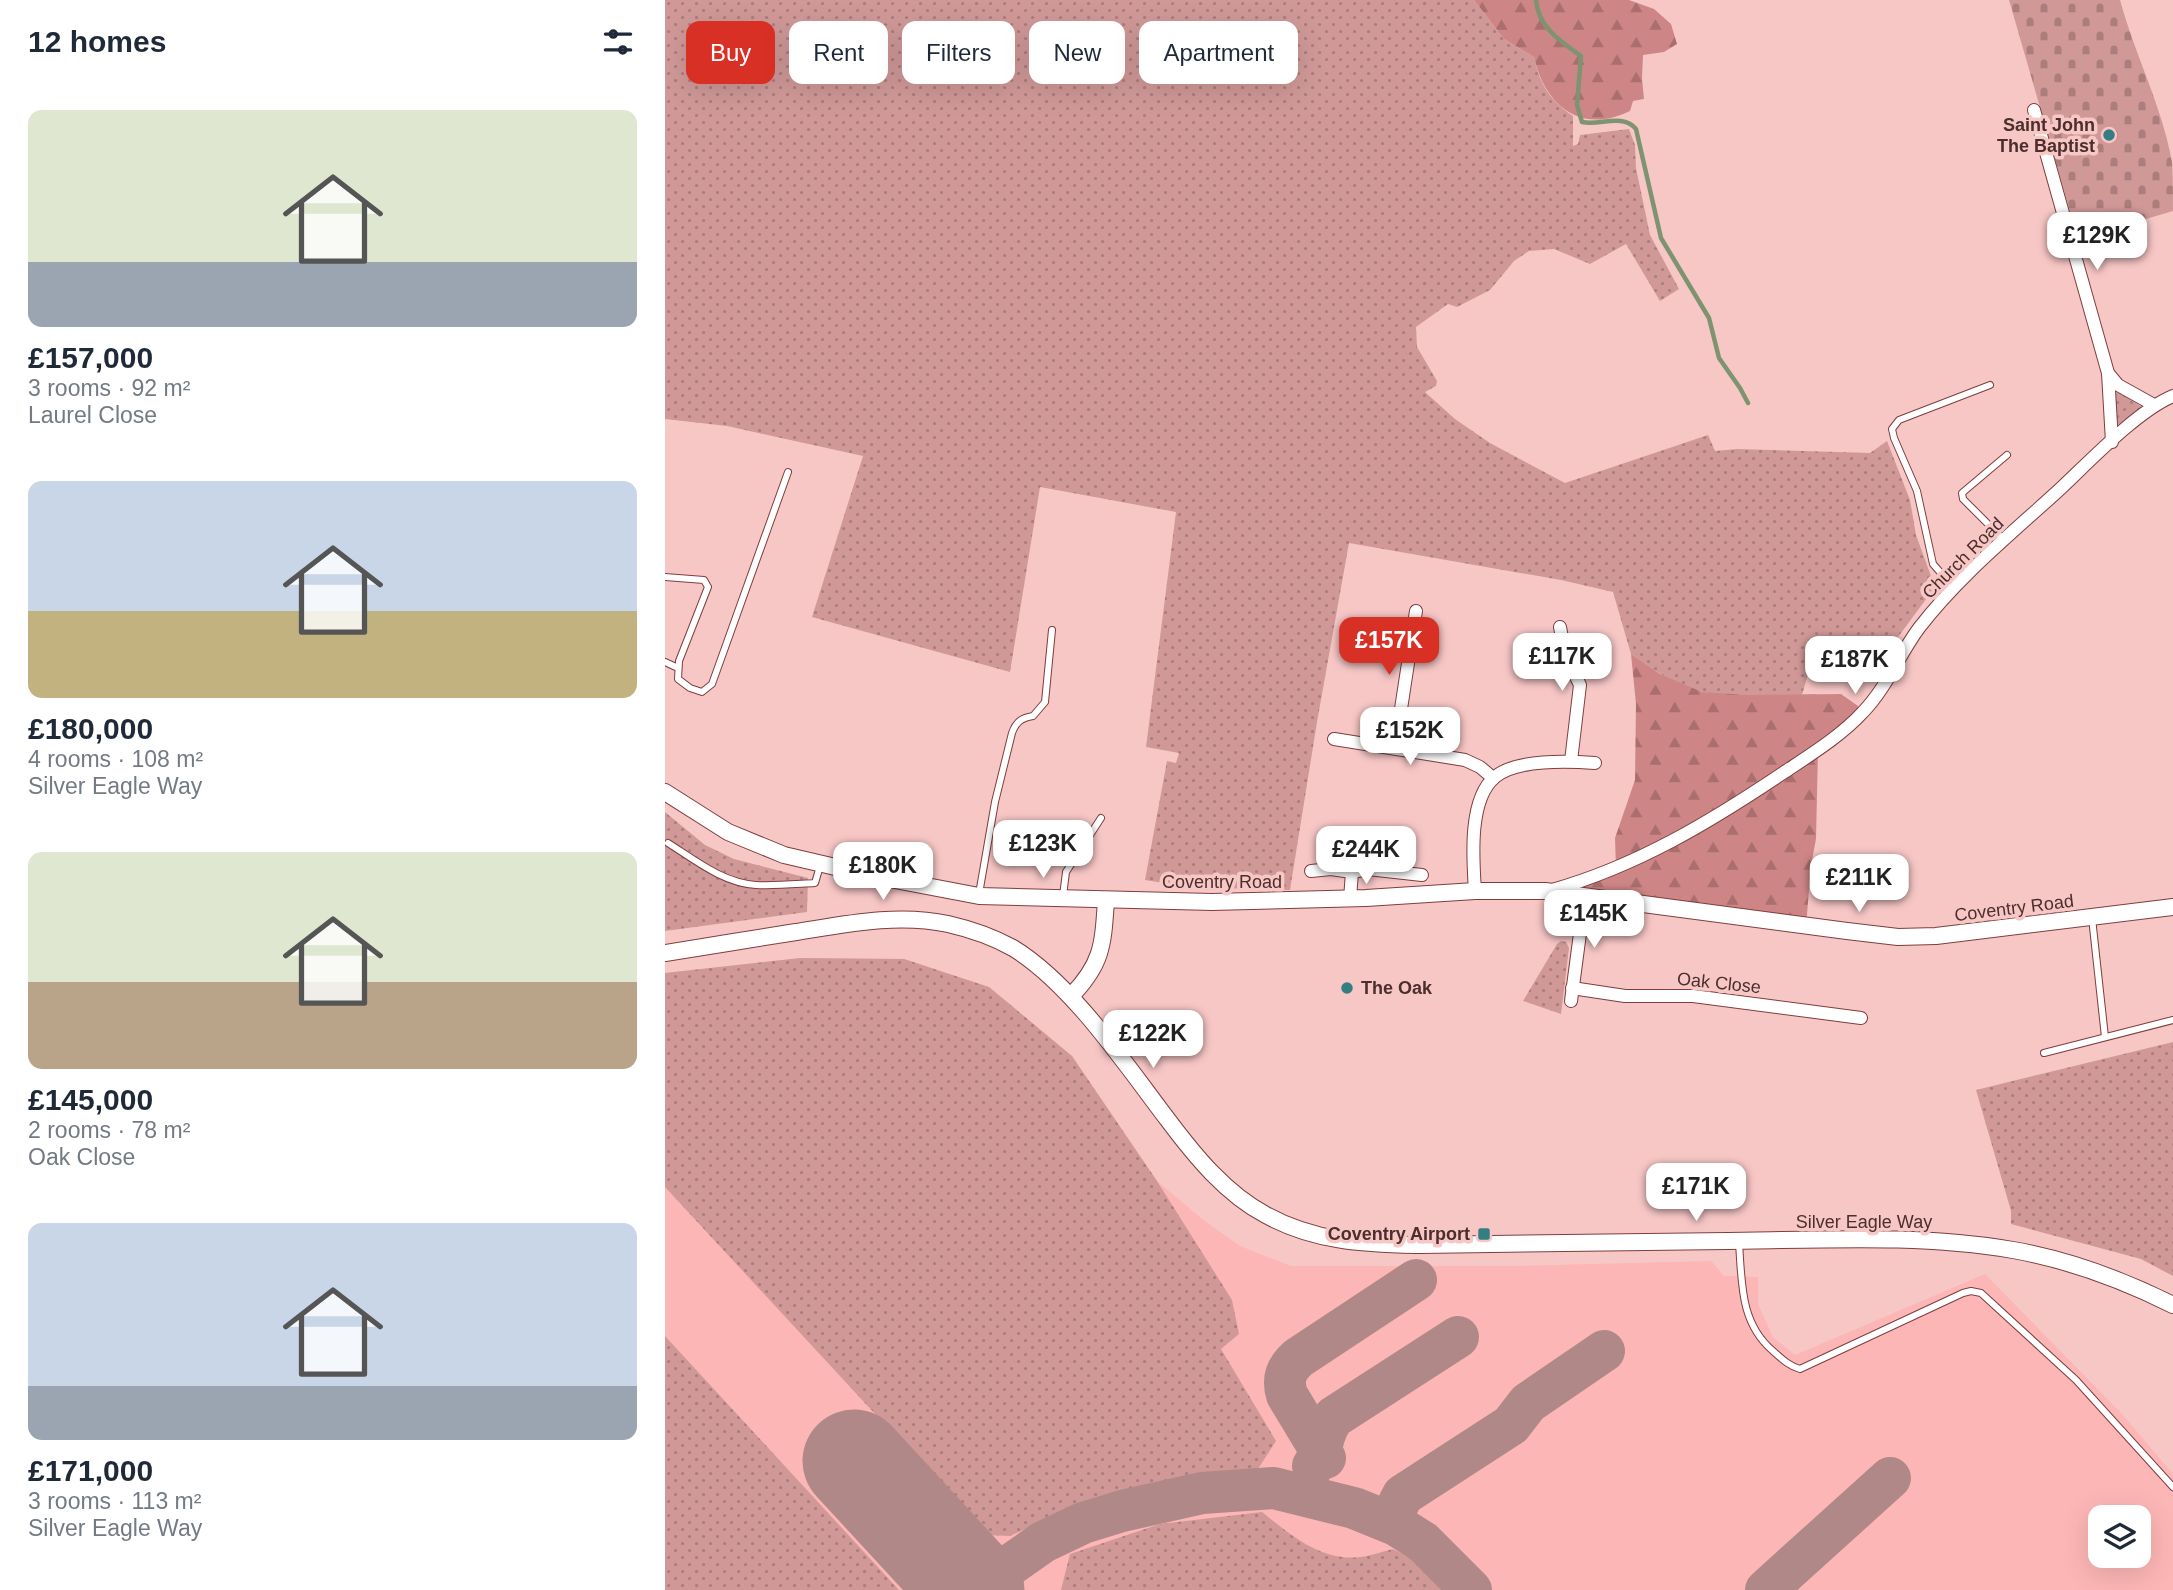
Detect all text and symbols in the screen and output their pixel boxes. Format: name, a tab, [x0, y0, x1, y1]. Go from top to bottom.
chip: Buy	[686, 21, 775, 84]
chip: Rent	[789, 21, 888, 84]
chip: Filters	[902, 21, 1015, 84]
chip: New	[1029, 21, 1125, 84]
chip: Apartment	[1139, 21, 1298, 84]
icon: filters	[599, 23, 637, 61]
text: 12 homes	[28, 25, 166, 58]
place label: Saint John The Baptist	[1997, 115, 2095, 156]
marker: Saint John The Baptist	[2101, 127, 2117, 143]
icon: home	[270, 156, 396, 282]
pin: £129K	[2048, 212, 2146, 272]
text: £129K	[2063, 222, 2131, 248]
text: £157,000	[28, 341, 153, 374]
text: 3 rooms · 92 m²	[28, 375, 190, 401]
text: Laurel Close	[28, 402, 157, 428]
street label: Church Road	[1918, 513, 2008, 603]
icon: home	[270, 527, 396, 653]
pin: £157K	[1340, 618, 1438, 677]
text: £157K	[1355, 627, 1423, 653]
pin: £117K	[1513, 634, 1611, 693]
pin: £187K	[1806, 636, 1904, 696]
text: £117K	[1529, 643, 1595, 669]
text: £187K	[1821, 646, 1889, 672]
pin: £152K	[1361, 708, 1459, 767]
text: £180,000	[28, 712, 153, 745]
text: £152K	[1376, 717, 1444, 743]
text: 4 rooms · 108 m²	[28, 746, 203, 772]
text: Silver Eagle Way	[28, 773, 202, 799]
pin: £123K	[994, 820, 1092, 880]
pin: £244K	[1317, 826, 1415, 886]
text: £123K	[1009, 830, 1077, 856]
text: £244K	[1332, 836, 1400, 862]
pin: £180K	[834, 842, 932, 902]
text: £180K	[849, 852, 917, 878]
pin: £211K	[1810, 855, 1908, 914]
text: £211K	[1826, 864, 1892, 890]
street label: Coventry Road	[1162, 872, 1282, 892]
pin: £145K	[1545, 890, 1643, 950]
street label: Coventry Road	[1953, 891, 2075, 925]
icon: home	[270, 898, 396, 1024]
text: £145K	[1560, 900, 1628, 926]
street label: Oak Close	[1676, 969, 1762, 997]
place label: The Oak	[1361, 978, 1433, 998]
marker: The Oak	[1339, 980, 1355, 996]
pin: £122K	[1104, 1010, 1202, 1070]
text: £122K	[1119, 1020, 1187, 1046]
text: £145,000	[28, 1083, 153, 1116]
text: 2 rooms · 78 m²	[28, 1117, 190, 1143]
text: Oak Close	[28, 1144, 135, 1170]
pin: £171K	[1647, 1164, 1745, 1223]
text: £171K	[1662, 1173, 1730, 1199]
street label: Silver Eagle Way	[1796, 1212, 1932, 1232]
place label: Coventry Airport	[1328, 1224, 1470, 1244]
marker: Coventry Airport	[1476, 1226, 1492, 1242]
icon: home	[270, 1269, 396, 1395]
text: £171,000	[28, 1454, 153, 1487]
text: 3 rooms · 113 m²	[28, 1488, 201, 1514]
map controls	[2088, 1505, 2151, 1568]
button: layers	[2088, 1505, 2151, 1568]
text: Silver Eagle Way	[28, 1515, 202, 1541]

